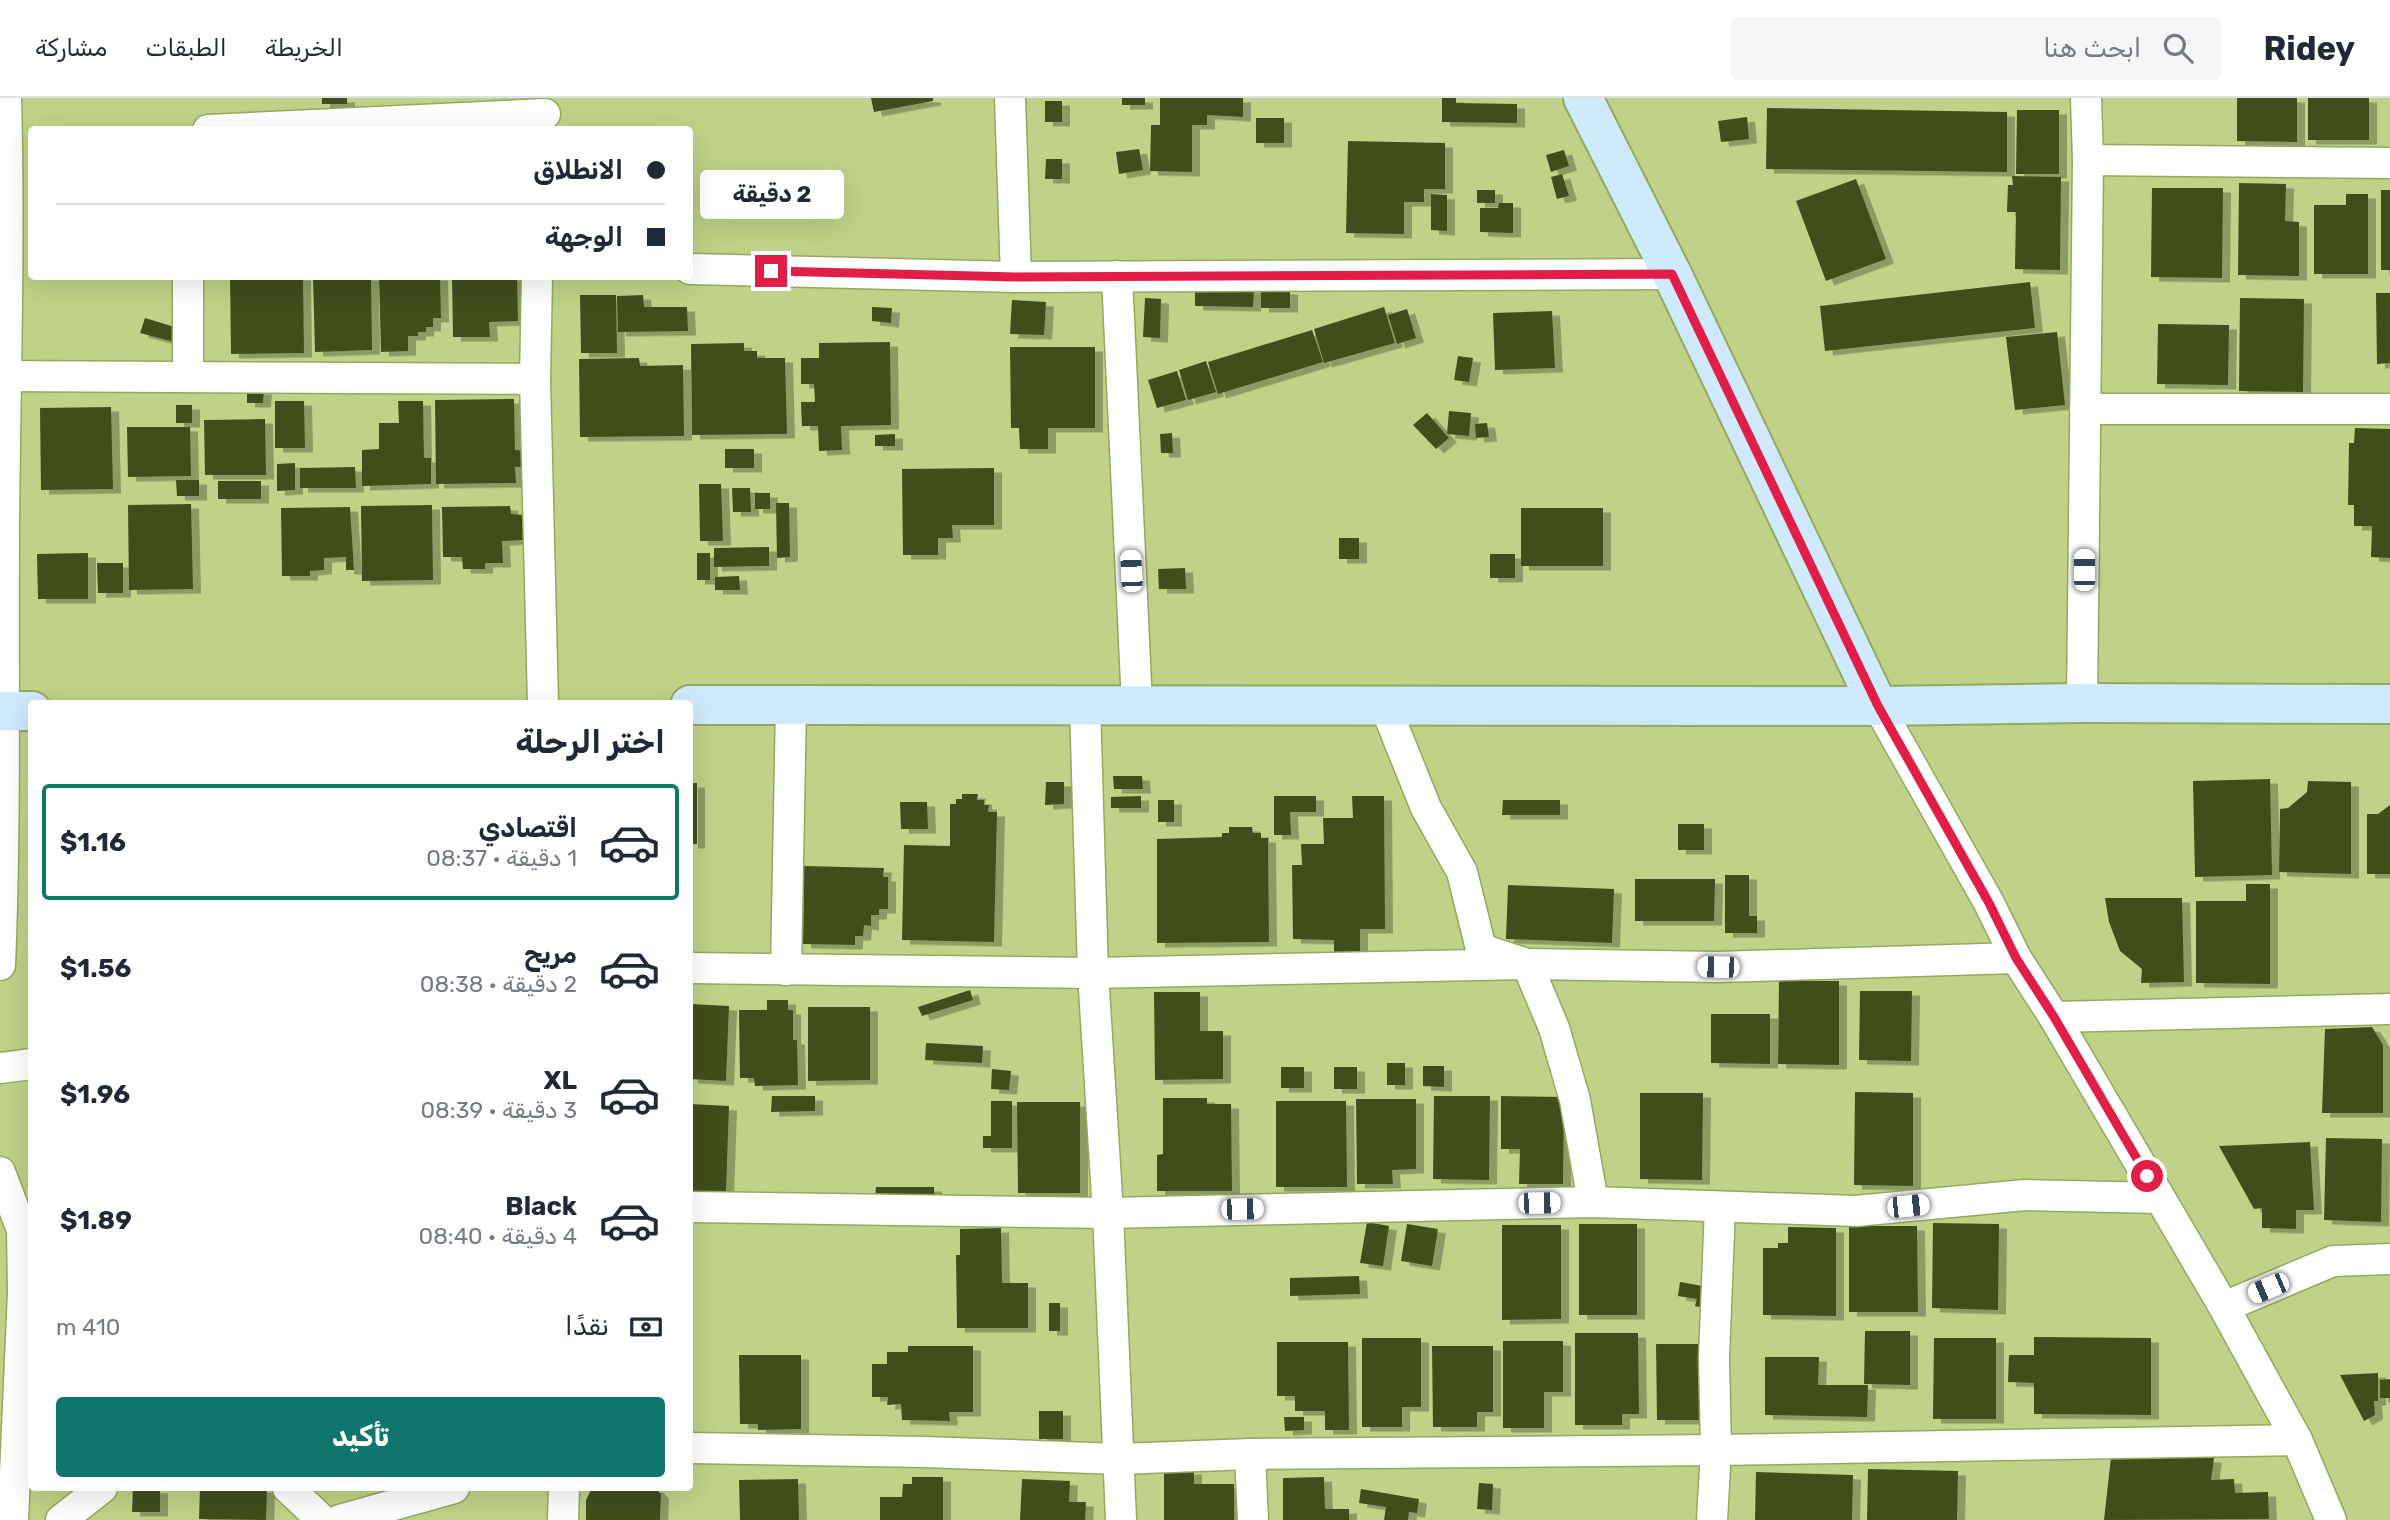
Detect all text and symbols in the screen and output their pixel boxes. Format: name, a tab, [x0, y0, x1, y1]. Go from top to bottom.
search box	[1731, 17, 2221, 80]
icon: search	[2159, 29, 2197, 67]
text: Ridey	[2263, 29, 2355, 68]
text: ابحث هنا	[2043, 33, 2141, 64]
text: مشاركة	[35, 34, 107, 62]
text: الطبقات	[145, 34, 227, 62]
text: الخريطة	[265, 34, 343, 62]
text: الانطلاق	[533, 155, 623, 186]
callout: 2 دقيقة	[699, 170, 843, 218]
text: 2 دقيقة	[733, 180, 811, 208]
text: الوجهة	[545, 222, 623, 253]
route end	[755, 255, 787, 287]
car	[1120, 549, 1143, 593]
car	[2074, 549, 2095, 591]
text: اختر الرحلة	[515, 723, 665, 761]
icon: car	[598, 811, 661, 874]
text: اقتصادي	[478, 813, 577, 844]
text: $1.16	[60, 827, 126, 858]
text: 1 دقيقة · 08:37	[426, 844, 577, 872]
icon: car	[598, 937, 661, 1000]
text: مريح	[524, 939, 577, 970]
text: $1.56	[60, 953, 131, 984]
car	[1697, 956, 1740, 978]
text: 2 دقيقة · 08:38	[420, 970, 577, 998]
icon: car	[598, 1063, 661, 1126]
text: XL	[544, 1065, 577, 1096]
text: $1.96	[60, 1079, 130, 1110]
text: 3 دقيقة · 08:39	[420, 1096, 577, 1124]
route start	[2131, 1160, 2163, 1192]
icon: car	[598, 1189, 661, 1252]
text: Black	[505, 1191, 577, 1222]
car	[1518, 1192, 1561, 1214]
car	[1887, 1193, 1930, 1219]
car	[1221, 1198, 1264, 1220]
text: $1.89	[60, 1205, 132, 1236]
text: 4 دقيقة · 08:40	[419, 1222, 577, 1250]
car	[2245, 1270, 2292, 1306]
icon: cash	[627, 1308, 665, 1346]
text: نقدًا	[565, 1311, 609, 1342]
text: 410 m	[56, 1313, 120, 1341]
button: تأكيد	[56, 1397, 665, 1477]

